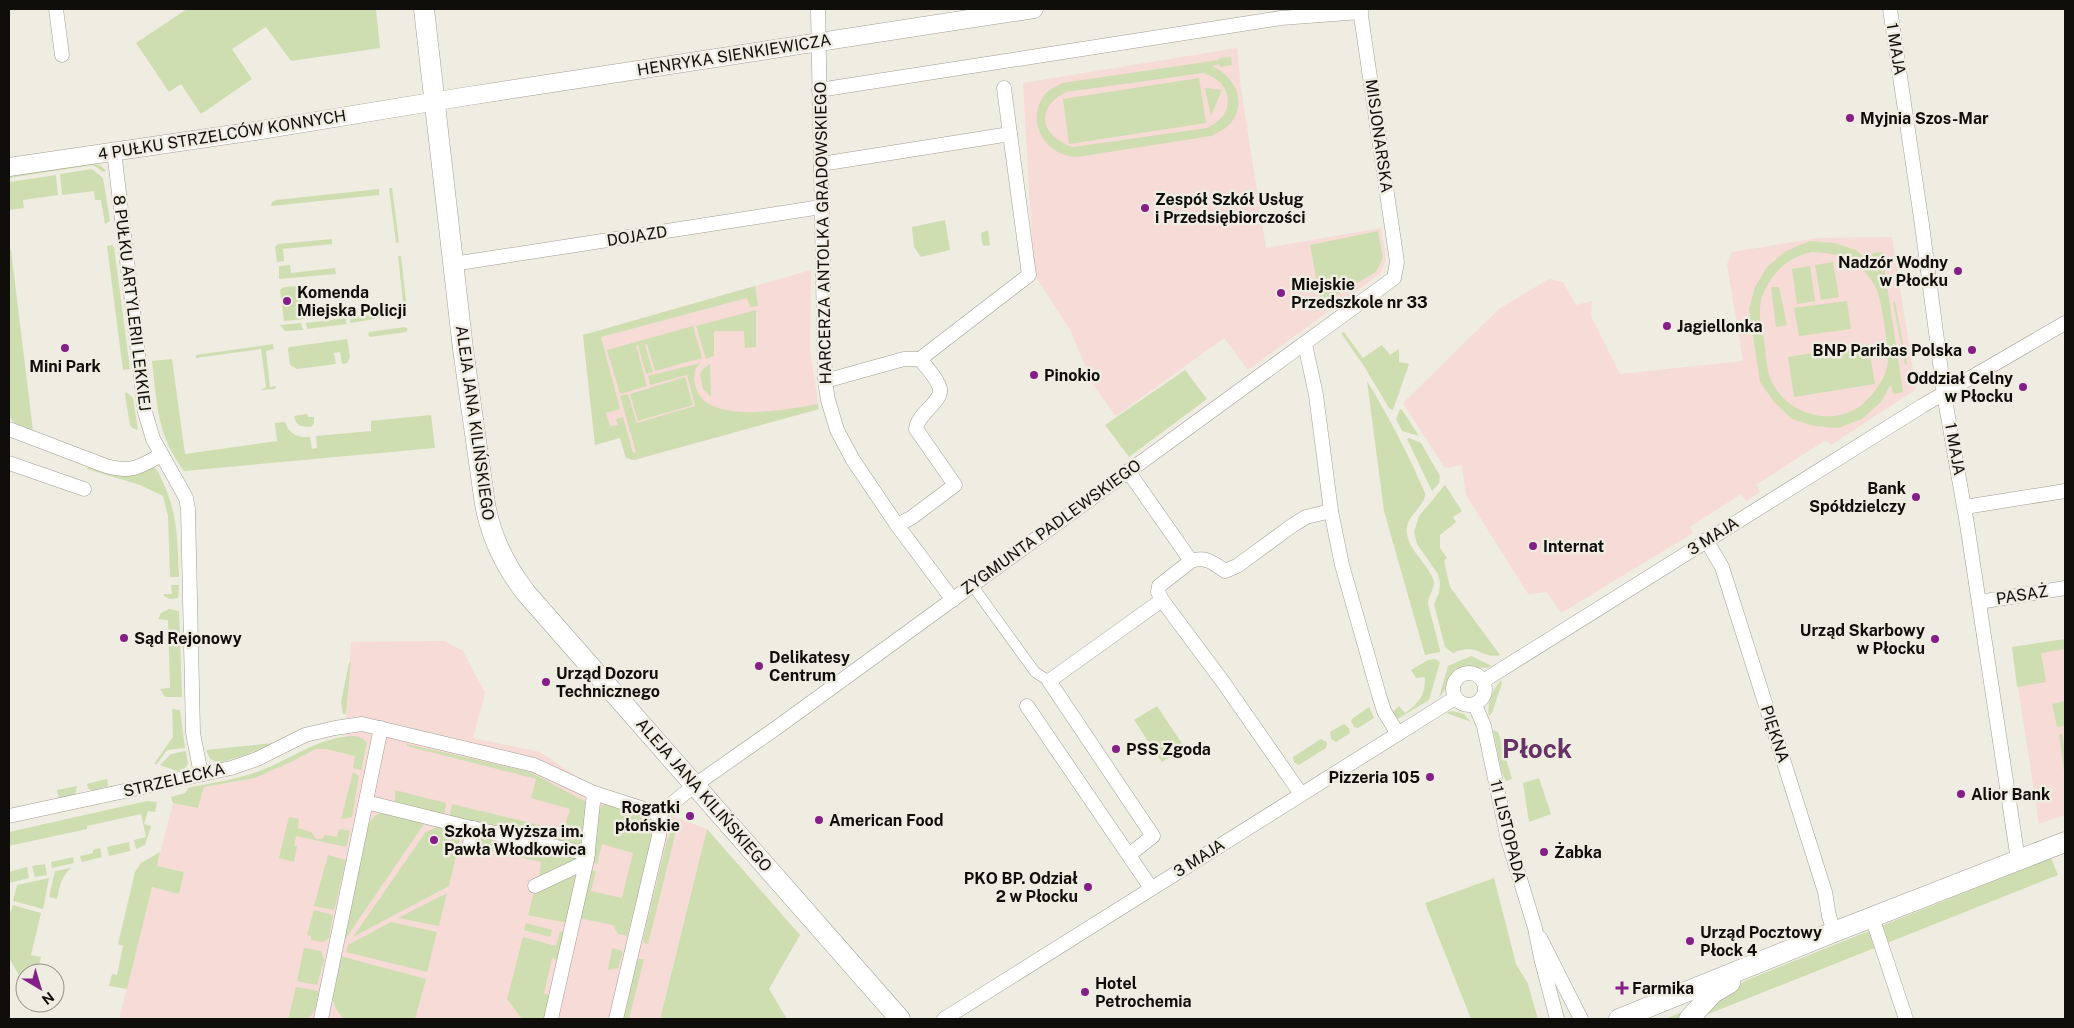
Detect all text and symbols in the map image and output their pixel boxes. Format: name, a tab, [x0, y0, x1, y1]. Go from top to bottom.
street label: 1 MAJA	[1882, 21, 1910, 77]
street label: HENRYKA SIENKIEWICZA	[636, 30, 832, 80]
street label: MISJONARSKA	[1362, 78, 1396, 194]
street label: HARCERZA ANTOLKA GRADOWSKIEGO	[811, 81, 835, 385]
street label: 4 PUŁKU STRZELCÓW KONNYCH	[96, 105, 348, 164]
place label: Myjnia Szos-Mar	[1860, 109, 1989, 128]
marker: Myjnia Szos-Mar	[1844, 112, 1856, 124]
place label: Zespół Szkół Usług i Przedsiębiorczości	[1155, 190, 1305, 227]
street label: 8 PUŁKU ARTYLERII LEKKIEJ	[109, 194, 155, 412]
marker: Zespół Szkół Usług i Przedsiębiorczości	[1139, 202, 1151, 214]
street label: DOJAZD	[605, 222, 669, 250]
place label: Nadzór Wodny w Płocku	[1838, 253, 1948, 290]
marker: Nadzór Wodny w Płocku	[1952, 265, 1964, 277]
place label: Miejskie Przedszkole nr 33	[1291, 275, 1428, 312]
place label: Komenda Miejska Policji	[297, 283, 406, 320]
marker: Miejskie Przedszkole nr 33	[1275, 287, 1287, 299]
marker: Komenda Miejska Policji	[281, 295, 293, 307]
place label: Jagiellonka	[1677, 317, 1763, 336]
marker: Jagiellonka	[1661, 320, 1673, 332]
street label: ALEJA JANA KILIŃSKIEGO	[452, 324, 499, 522]
place label: BNP Paribas Polska	[1812, 341, 1962, 360]
marker: Mini Park	[59, 342, 71, 354]
marker: BNP Paribas Polska	[1966, 344, 1978, 356]
place label: Mini Park	[29, 357, 101, 376]
place label: Pinokio	[1044, 366, 1100, 385]
marker: Pinokio	[1028, 369, 1040, 381]
place label: Oddział Celny w Płocku	[1907, 369, 2013, 406]
marker: Oddział Celny w Płocku	[2017, 381, 2029, 393]
street label: 1 MAJA	[1941, 421, 1969, 477]
street label: ZYGMUNTA PADLEWSKIEGO	[957, 455, 1145, 599]
place label: Bank Spółdzielczy	[1809, 479, 1906, 516]
marker: Bank Spółdzielczy	[1910, 491, 1922, 503]
street label: 3 MAJA	[1684, 513, 1742, 559]
place label: Internat	[1543, 537, 1605, 556]
marker: Internat	[1527, 540, 1539, 552]
street label: PASAŻ	[1994, 581, 2049, 608]
place label: Urząd Skarbowy w Płocku	[1800, 621, 1925, 658]
place label: Sąd Rejonowy	[134, 629, 242, 648]
marker: Sąd Rejonowy	[118, 632, 130, 644]
marker: Urząd Skarbowy w Płocku	[1929, 633, 1941, 645]
place label: Delikatesy Centrum	[769, 648, 850, 685]
marker: Delikatesy Centrum	[753, 660, 765, 672]
place label: Urząd Dozoru Technicznego	[556, 664, 660, 701]
marker: Urząd Dozoru Technicznego	[540, 676, 552, 688]
street label: PIĘKNA	[1757, 703, 1793, 765]
street label: ALEJA JANA KILIŃSKIEGO	[632, 714, 776, 876]
district label: Płock	[1502, 733, 1572, 764]
place label: PSS Zgoda	[1126, 740, 1211, 759]
marker: PSS Zgoda	[1110, 743, 1122, 755]
street label: STRZELECKA	[121, 759, 227, 801]
place label: Pizzeria 105	[1329, 768, 1420, 787]
marker: Pizzeria 105	[1424, 771, 1436, 783]
street label: 11 LISTOPADA	[1486, 778, 1530, 884]
place label: Alior Bank	[1971, 785, 2050, 804]
marker: Alior Bank	[1955, 788, 1967, 800]
place label: Rogatki płońskie	[615, 798, 680, 835]
marker: Rogatki płońskie	[684, 810, 696, 822]
place label: American Food	[829, 811, 944, 830]
marker: American Food	[813, 814, 825, 826]
place label: Szkoła Wyższa im. Pawła Włodkowica	[444, 822, 586, 859]
marker: Szkoła Wyższa im. Pawła Włodkowica	[428, 834, 440, 846]
street label: 3 MAJA	[1170, 835, 1228, 881]
place label: Żabka	[1554, 842, 1602, 862]
marker: Żabka	[1538, 846, 1550, 858]
place label: PKO BP. Odział 2 w Płocku	[964, 869, 1078, 906]
marker: PKO BP. Odział 2 w Płocku	[1082, 881, 1094, 893]
place label: Urząd Pocztowy Płock 4	[1700, 923, 1822, 960]
marker: Urząd Pocztowy Płock 4	[1684, 935, 1696, 947]
north arrow	[15, 963, 65, 1013]
place label: Hotel Petrochemia	[1095, 974, 1192, 1011]
place label: Farmika	[1632, 979, 1694, 998]
marker: Farmika	[1616, 982, 1628, 994]
marker: Hotel Petrochemia	[1079, 986, 1091, 998]
text: N	[39, 989, 57, 1008]

